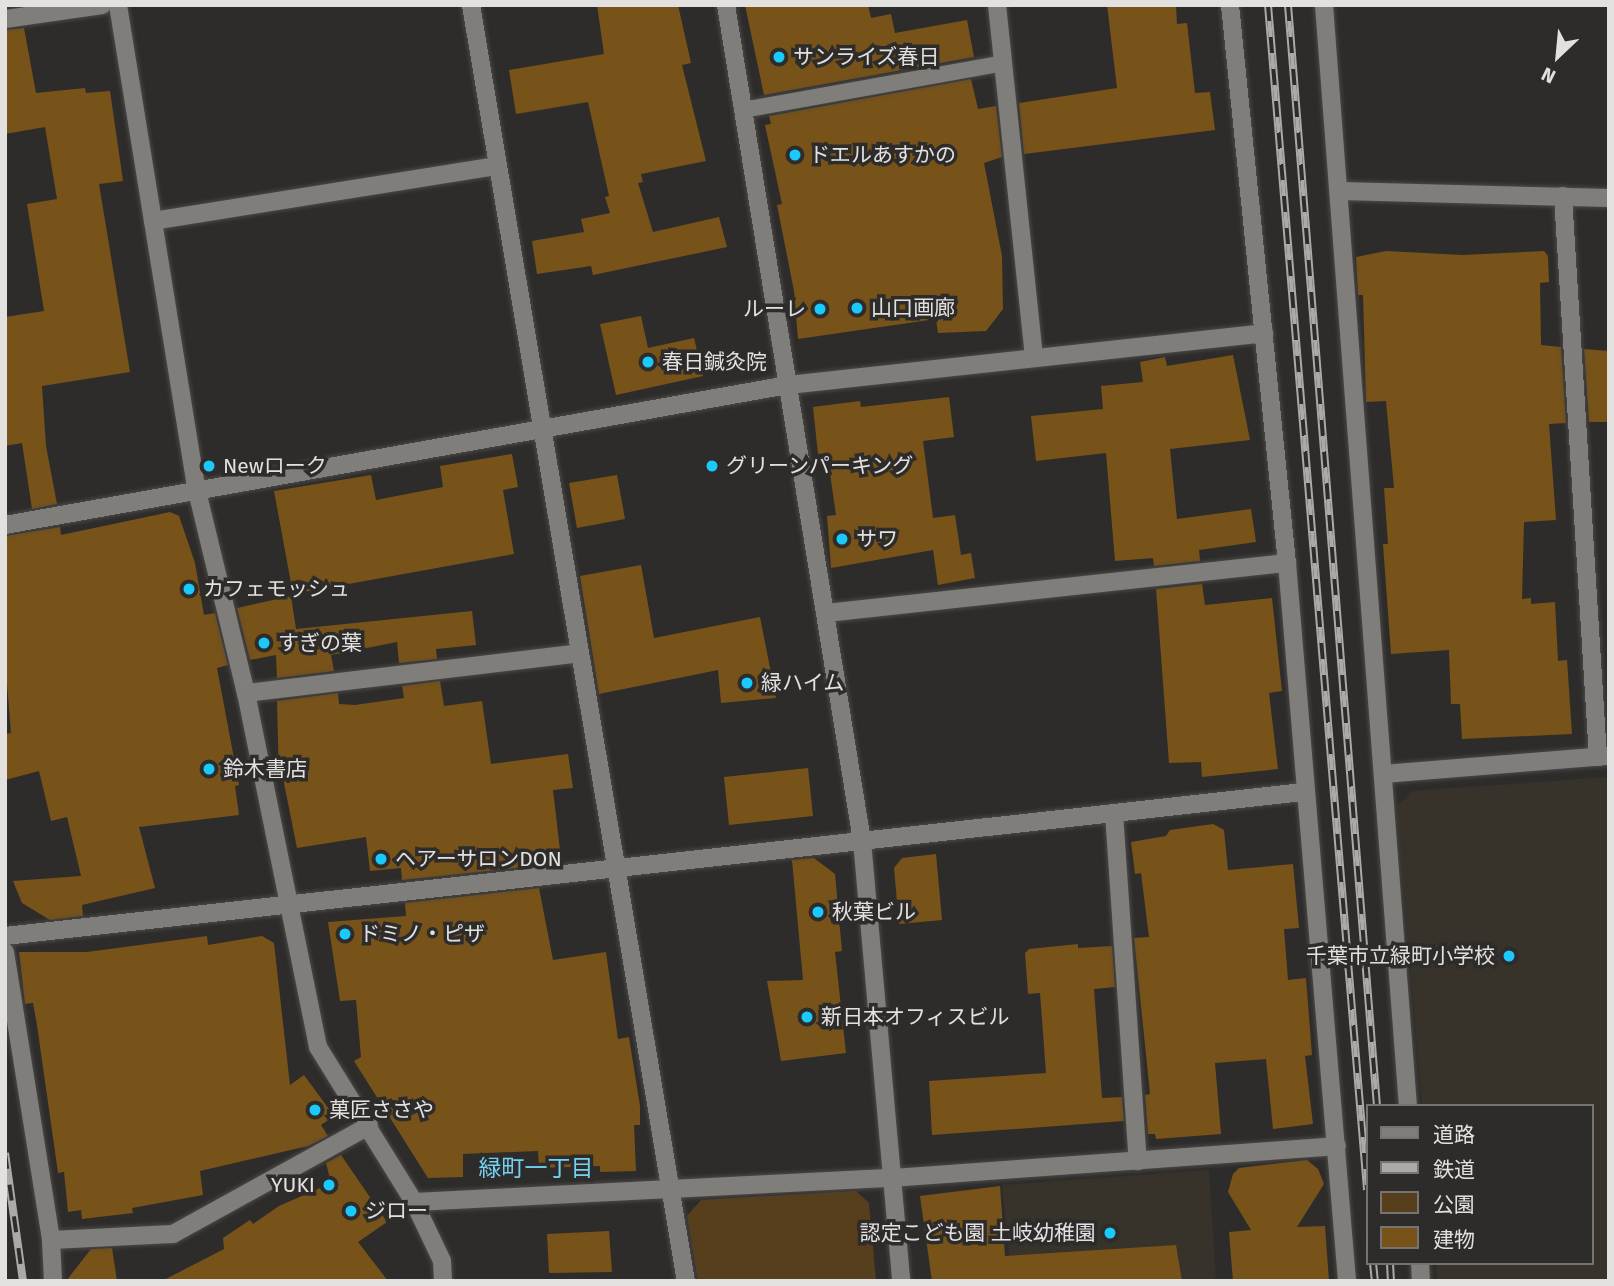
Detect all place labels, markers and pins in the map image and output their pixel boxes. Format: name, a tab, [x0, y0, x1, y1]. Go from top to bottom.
place label: サンライズ春日	[793, 44, 940, 70]
marker: サンライズ春日	[771, 49, 787, 65]
place label: ドエルあすかの	[809, 142, 956, 168]
marker: ドエルあすかの	[787, 147, 803, 163]
place label: 山口画廊	[871, 295, 955, 321]
place label: ルーレ	[743, 296, 806, 322]
marker: 山口画廊	[849, 300, 865, 316]
marker: ルーレ	[812, 301, 828, 317]
place label: 春日鍼灸院	[662, 349, 767, 375]
marker: 春日鍼灸院	[640, 354, 656, 370]
place label: Newローク	[223, 453, 327, 479]
place label: グリーンパーキング	[726, 453, 915, 479]
marker: Newローク	[201, 458, 217, 474]
marker: グリーンパーキング	[704, 458, 720, 474]
place label: サワ	[856, 526, 898, 552]
marker: サワ	[834, 531, 850, 547]
place label: カフェモッシュ	[203, 576, 350, 602]
marker: カフェモッシュ	[181, 581, 197, 597]
place label: すぎの葉	[278, 630, 362, 656]
marker: すぎの葉	[256, 635, 272, 651]
place label: 緑ハイム	[761, 670, 845, 696]
marker: 緑ハイム	[739, 675, 755, 691]
place label: 鈴木書店	[223, 756, 307, 782]
marker: 鈴木書店	[201, 761, 217, 777]
place label: ヘアーサロンDON	[395, 846, 562, 872]
marker: ヘアーサロンDON	[373, 851, 389, 867]
place label: 秋葉ビル	[832, 899, 916, 925]
marker: 秋葉ビル	[810, 904, 826, 920]
place label: ドミノ・ピザ	[359, 921, 485, 947]
marker: ドミノ・ピザ	[337, 926, 353, 942]
place label: 千葉市立緑町小学校	[1306, 943, 1495, 969]
marker: 千葉市立緑町小学校	[1501, 948, 1517, 964]
place label: 新日本オフィスビル	[821, 1004, 1010, 1030]
marker: 新日本オフィスビル	[799, 1009, 815, 1025]
place label: 菓匠ささや	[329, 1097, 434, 1123]
marker: 菓匠ささや	[307, 1102, 323, 1118]
place label: YUKI	[271, 1172, 315, 1198]
marker: YUKI	[321, 1177, 337, 1193]
place label: ジロー	[365, 1198, 428, 1224]
marker: ジロー	[343, 1203, 359, 1219]
place label: 認定こども園 土岐幼稚園	[859, 1220, 1096, 1246]
marker: 認定こども園 土岐幼稚園	[1102, 1225, 1118, 1241]

